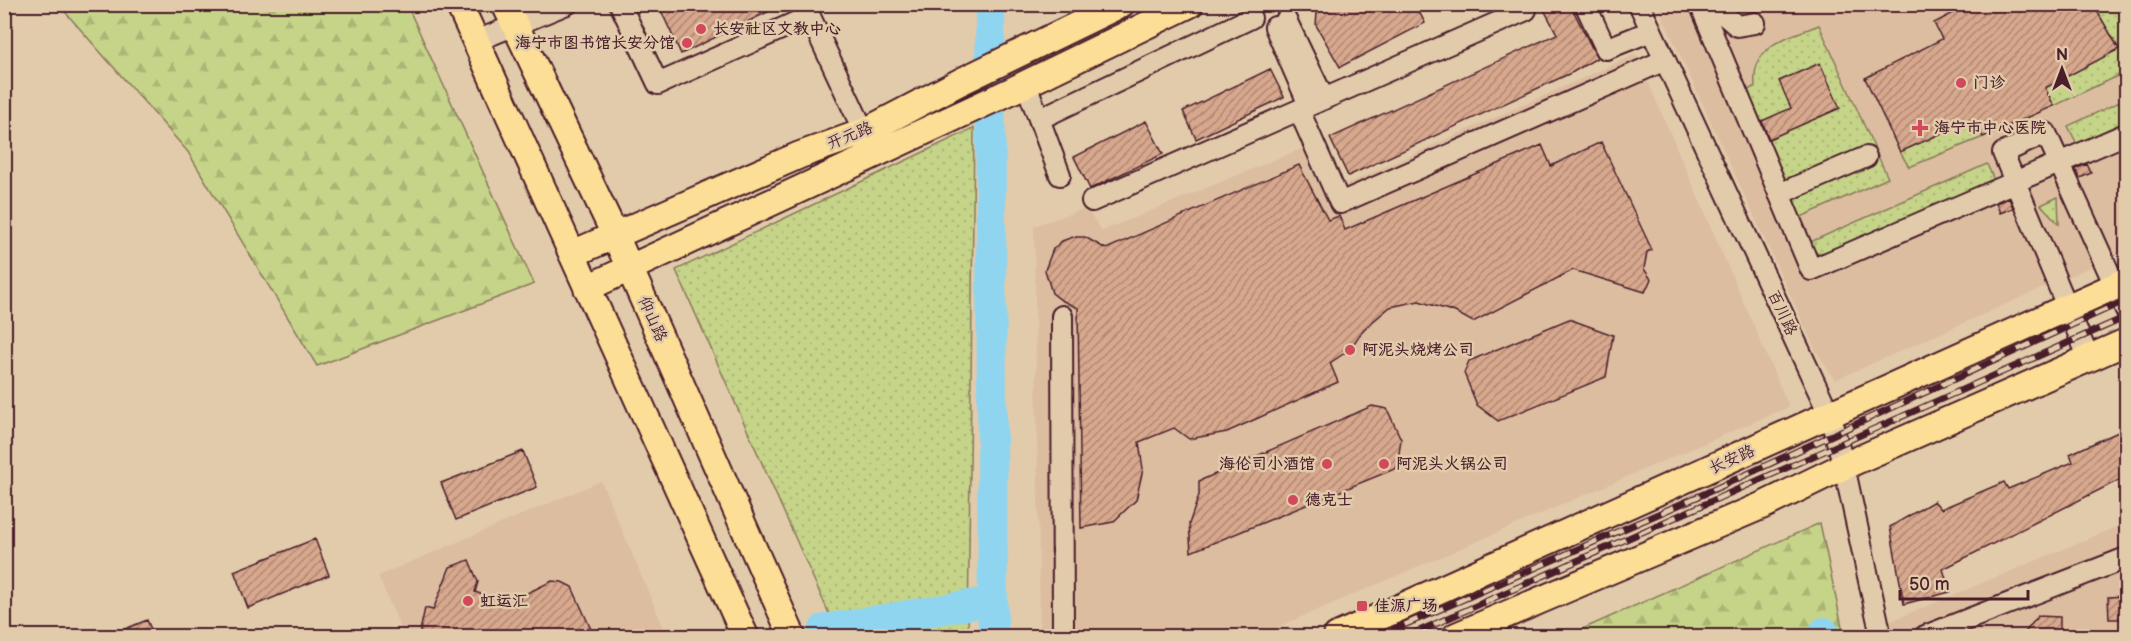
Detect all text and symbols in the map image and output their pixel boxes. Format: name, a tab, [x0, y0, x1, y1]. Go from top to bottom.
place label: 长安社区文教中心	[713, 20, 841, 39]
marker: 长安社区文教中心	[694, 22, 708, 36]
place label: 海宁市图书馆长安分馆	[515, 34, 675, 53]
marker: 海宁市图书馆长安分馆	[680, 36, 694, 50]
north arrow	[2032, 39, 2092, 99]
text: N	[2056, 46, 2068, 65]
place label: 门诊	[1973, 74, 2006, 93]
marker: 门诊	[1954, 76, 1968, 90]
street label: 开元路	[824, 118, 876, 154]
marker: 海宁市中心医院	[1911, 119, 1929, 137]
place label: 海宁市中心医院	[1934, 119, 2046, 138]
street label: 百川路	[1763, 287, 1801, 339]
street label: 仰山路	[634, 293, 670, 345]
place label: 阿泥头烧烤公司	[1362, 341, 1474, 360]
marker: 阿泥头烧烤公司	[1343, 343, 1357, 357]
street label: 长安路	[1706, 442, 1758, 478]
place label: 海伦司小酒馆	[1219, 455, 1315, 474]
place label: 阿泥头火锅公司	[1396, 455, 1508, 474]
marker: 海伦司小酒馆	[1320, 457, 1334, 471]
marker: 阿泥头火锅公司	[1377, 457, 1391, 471]
place label: 德克士	[1305, 491, 1353, 510]
marker: 德克士	[1286, 493, 1300, 507]
scale bar	[1900, 563, 2028, 601]
text: 50 m	[1909, 574, 1950, 595]
place label: 虹运汇	[480, 592, 528, 611]
marker: 虹运汇	[461, 594, 475, 608]
place label: 佳源广场	[1374, 597, 1438, 616]
marker: 佳源广场	[1355, 599, 1369, 613]

